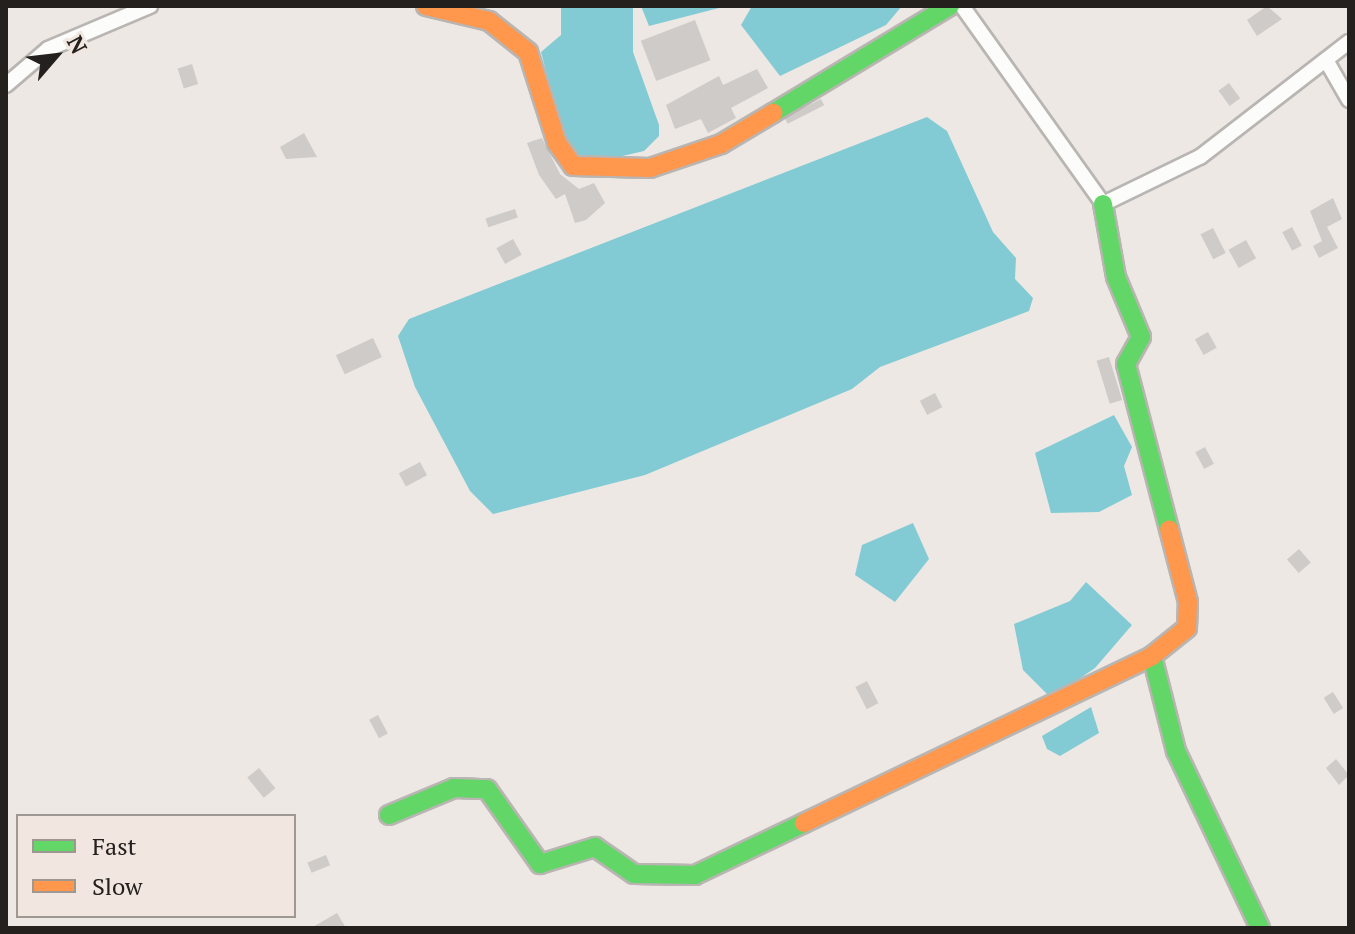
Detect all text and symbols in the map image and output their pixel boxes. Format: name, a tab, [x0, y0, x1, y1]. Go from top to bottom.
north arrow	[16, 16, 96, 96]
text: N	[61, 30, 94, 59]
legend	[16, 814, 296, 918]
text: Fast	[92, 830, 136, 862]
text: Slow	[92, 870, 143, 902]

